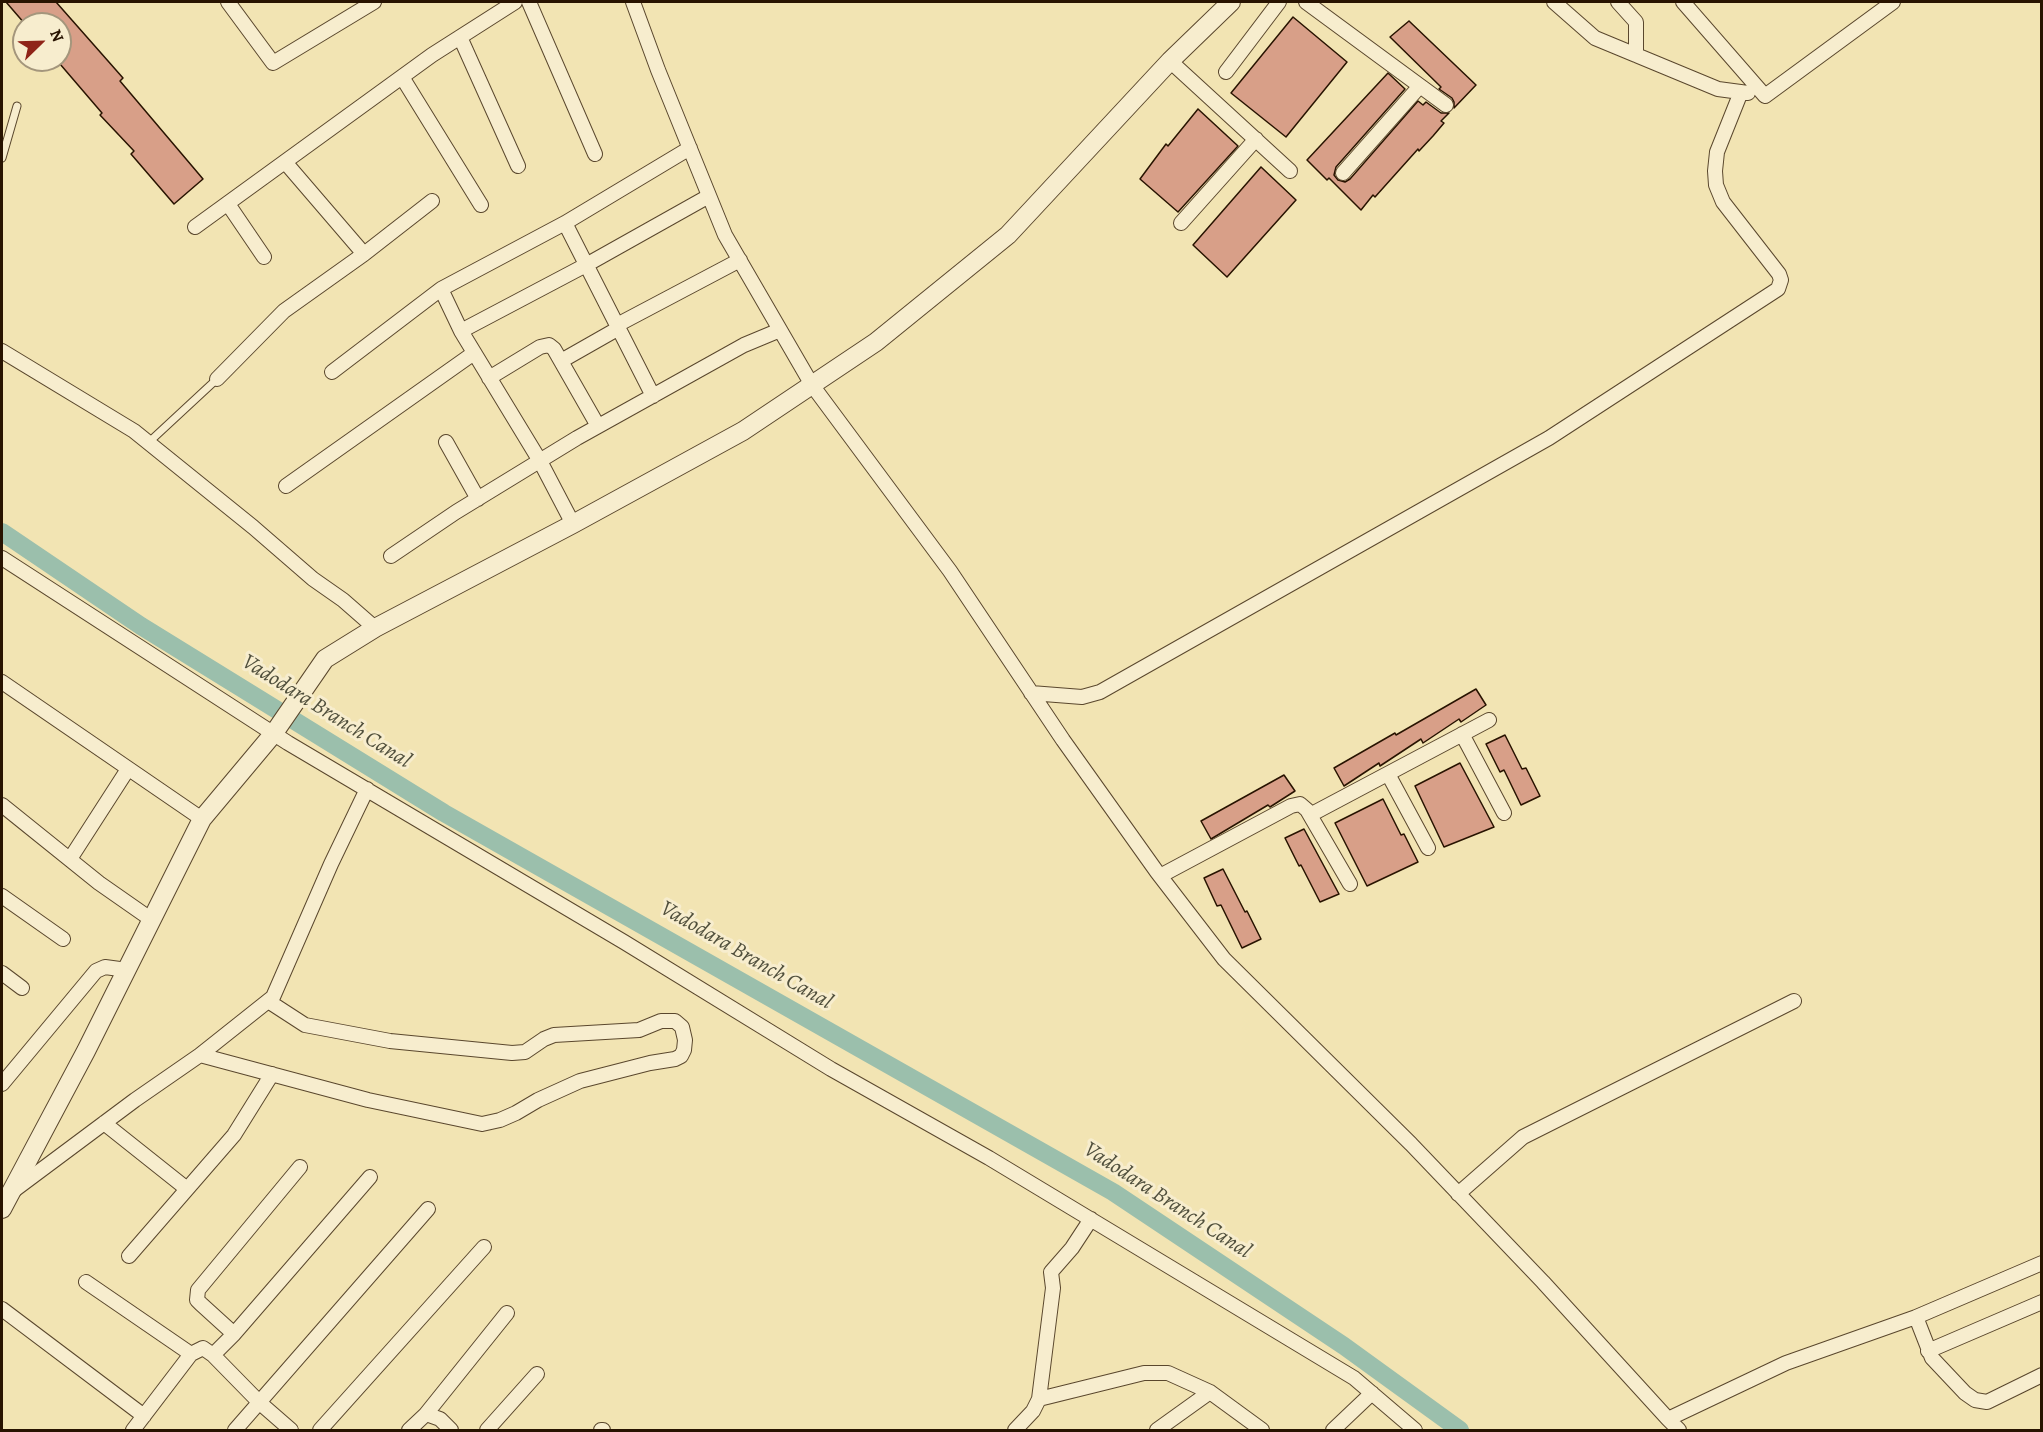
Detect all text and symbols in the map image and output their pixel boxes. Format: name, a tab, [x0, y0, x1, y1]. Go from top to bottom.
north arrow	[12, 12, 72, 72]
text: N	[44, 26, 69, 45]
water label: Vadodara Branch Canal	[237, 649, 415, 775]
water label: Vadodara Branch Canal	[655, 896, 837, 1016]
water label: Vadodara Branch Canal	[1078, 1137, 1256, 1265]

